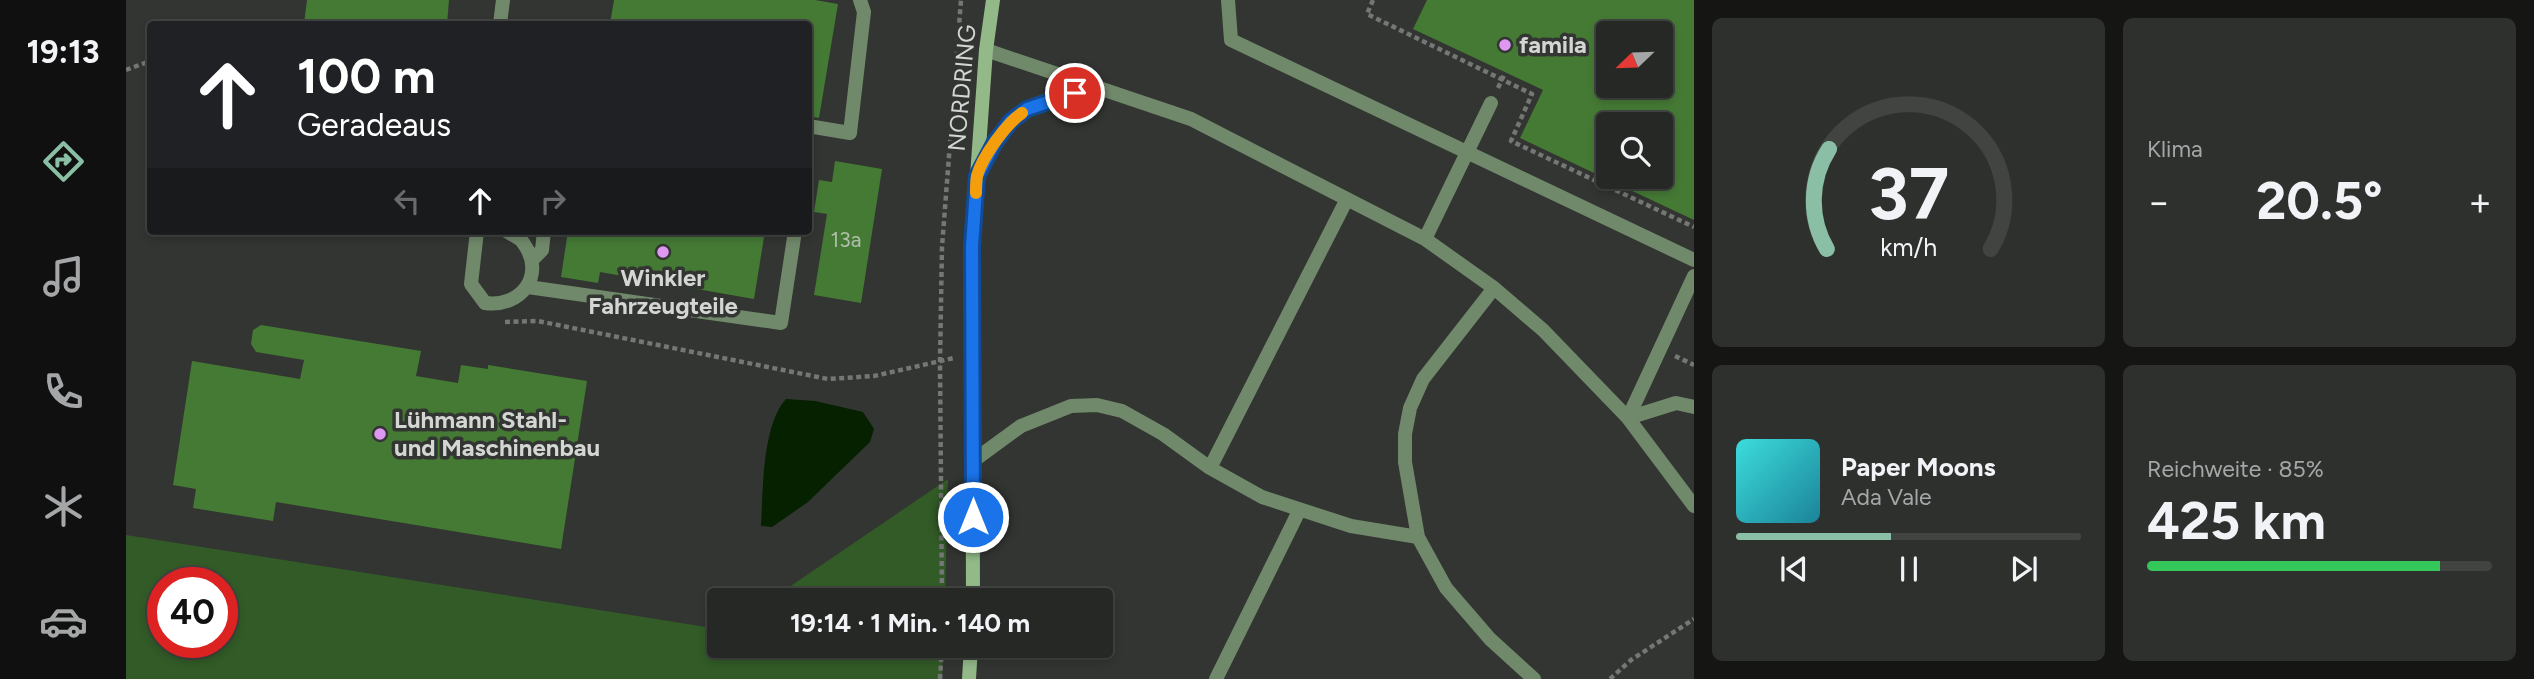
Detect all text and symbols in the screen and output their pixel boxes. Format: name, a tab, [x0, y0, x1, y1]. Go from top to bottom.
north arrow	[1596, 21, 1673, 98]
map controls	[1596, 21, 1673, 189]
street label: NORDRING	[942, 23, 981, 153]
place label: famila	[1519, 30, 1587, 59]
text: 19:13	[27, 33, 100, 71]
marker: famila	[1497, 37, 1513, 53]
text: 100 m	[297, 46, 436, 105]
icon: ahead	[182, 49, 273, 140]
pin	[1045, 63, 1105, 123]
icon: arrive	[1056, 74, 1094, 112]
text: Geradeaus	[297, 106, 451, 144]
button: search	[1596, 112, 1673, 189]
text: Klima	[2147, 135, 2203, 163]
icon: directions	[39, 137, 88, 186]
text: 37	[1868, 150, 1949, 237]
text: 20.5°	[2256, 170, 2383, 232]
text: −	[2147, 179, 2171, 225]
text: +	[2468, 179, 2492, 225]
icon: left	[388, 182, 426, 220]
icon: ahead	[461, 182, 499, 220]
icon: right	[534, 182, 572, 220]
house number: 13a	[831, 227, 861, 252]
text: km/h	[1880, 231, 1937, 261]
marker: Winkler Fahrzeugteile	[655, 244, 671, 260]
icon: music	[39, 252, 88, 301]
place label: Winkler Fahrzeugteile	[588, 263, 738, 320]
icon: phone	[39, 367, 88, 416]
place label: Lühmann Stahl- und Maschinenbau	[394, 405, 600, 462]
marker: Lühmann Stahl- und Maschinenbau	[372, 426, 388, 442]
text: Paper Moons	[1841, 451, 1996, 483]
text: Reichweite · 85%	[2147, 455, 2324, 483]
position arrow	[936, 480, 1010, 554]
icon: climate	[39, 482, 88, 531]
text: Ada Vale	[1841, 483, 1932, 511]
text: 425 km	[2147, 490, 2326, 552]
icon: previous	[1775, 550, 1813, 588]
icon: pause	[1890, 550, 1928, 588]
icon: next	[2005, 550, 2043, 588]
speed limit sign: 40	[147, 567, 238, 658]
icon: car	[39, 597, 88, 646]
text: 19:14 · 1 Min. · 140 m	[790, 607, 1030, 639]

